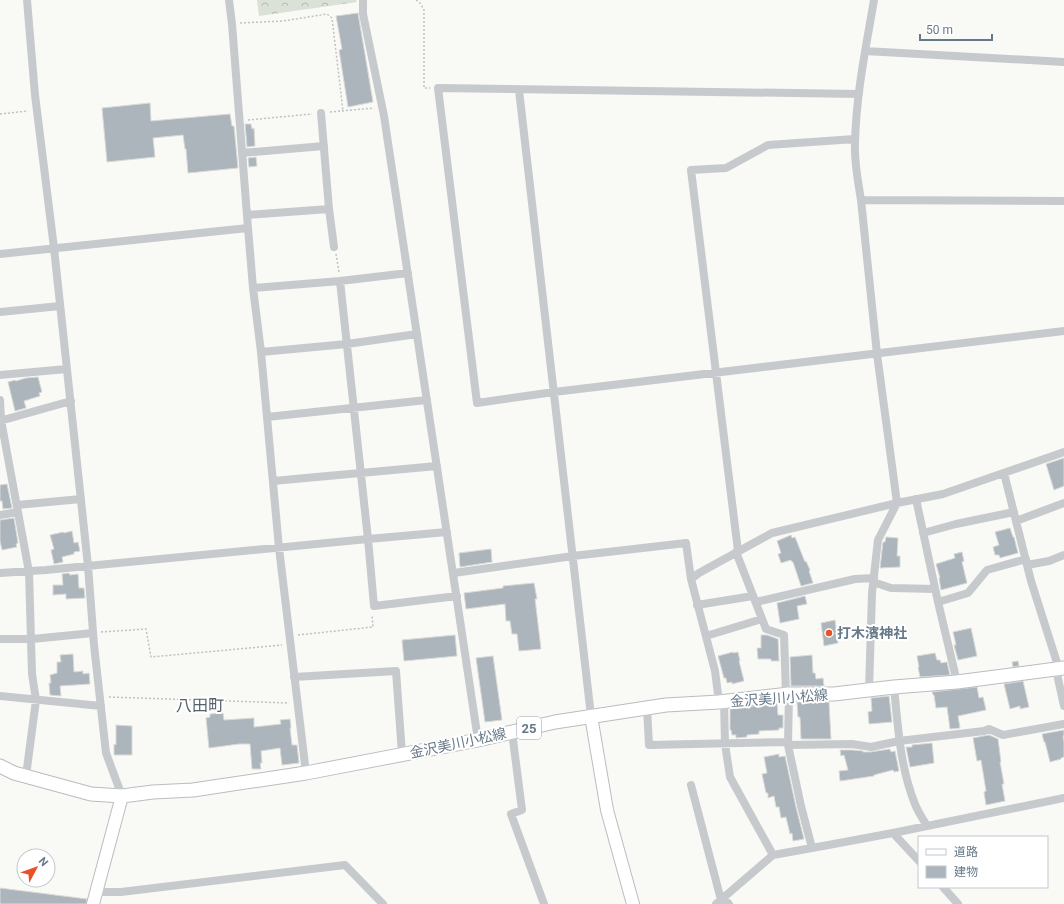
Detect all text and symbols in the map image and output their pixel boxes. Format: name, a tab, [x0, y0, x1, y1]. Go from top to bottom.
scale bar	[920, 16, 992, 42]
text: 50 m	[926, 23, 953, 37]
place label: 打木濱神社	[837, 625, 907, 641]
marker: 打木濱神社	[824, 628, 834, 638]
street label: 金沢美川小松線	[730, 687, 828, 709]
district label: 八田町	[176, 696, 224, 715]
road number: 25	[517, 717, 541, 739]
street label: 金沢美川小松線	[408, 725, 508, 761]
legend	[918, 836, 1048, 888]
text: 道路	[954, 845, 978, 859]
north arrow	[16, 848, 56, 888]
text: N	[36, 855, 51, 869]
text: 建物	[954, 865, 978, 879]

